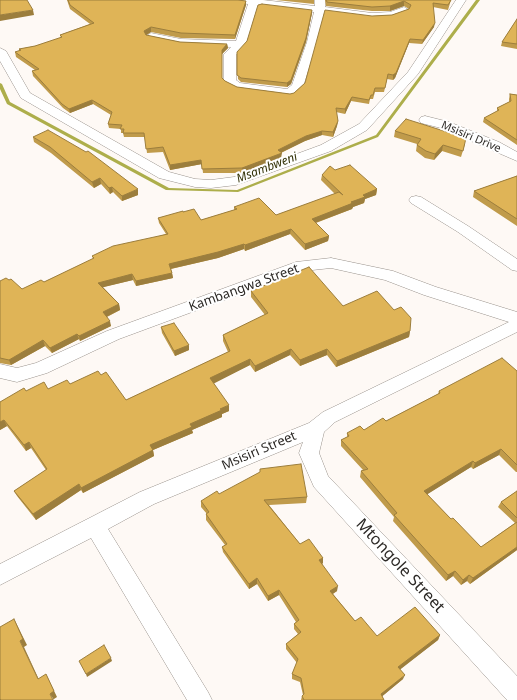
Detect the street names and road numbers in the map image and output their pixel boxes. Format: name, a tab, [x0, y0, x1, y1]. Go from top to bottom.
street label: Msisiri Drive	[439, 118, 503, 156]
street label: Kambangwa Street	[187, 261, 301, 315]
street label: Msisiri Street	[219, 428, 299, 474]
street label: Mtongole Street	[352, 515, 448, 617]

